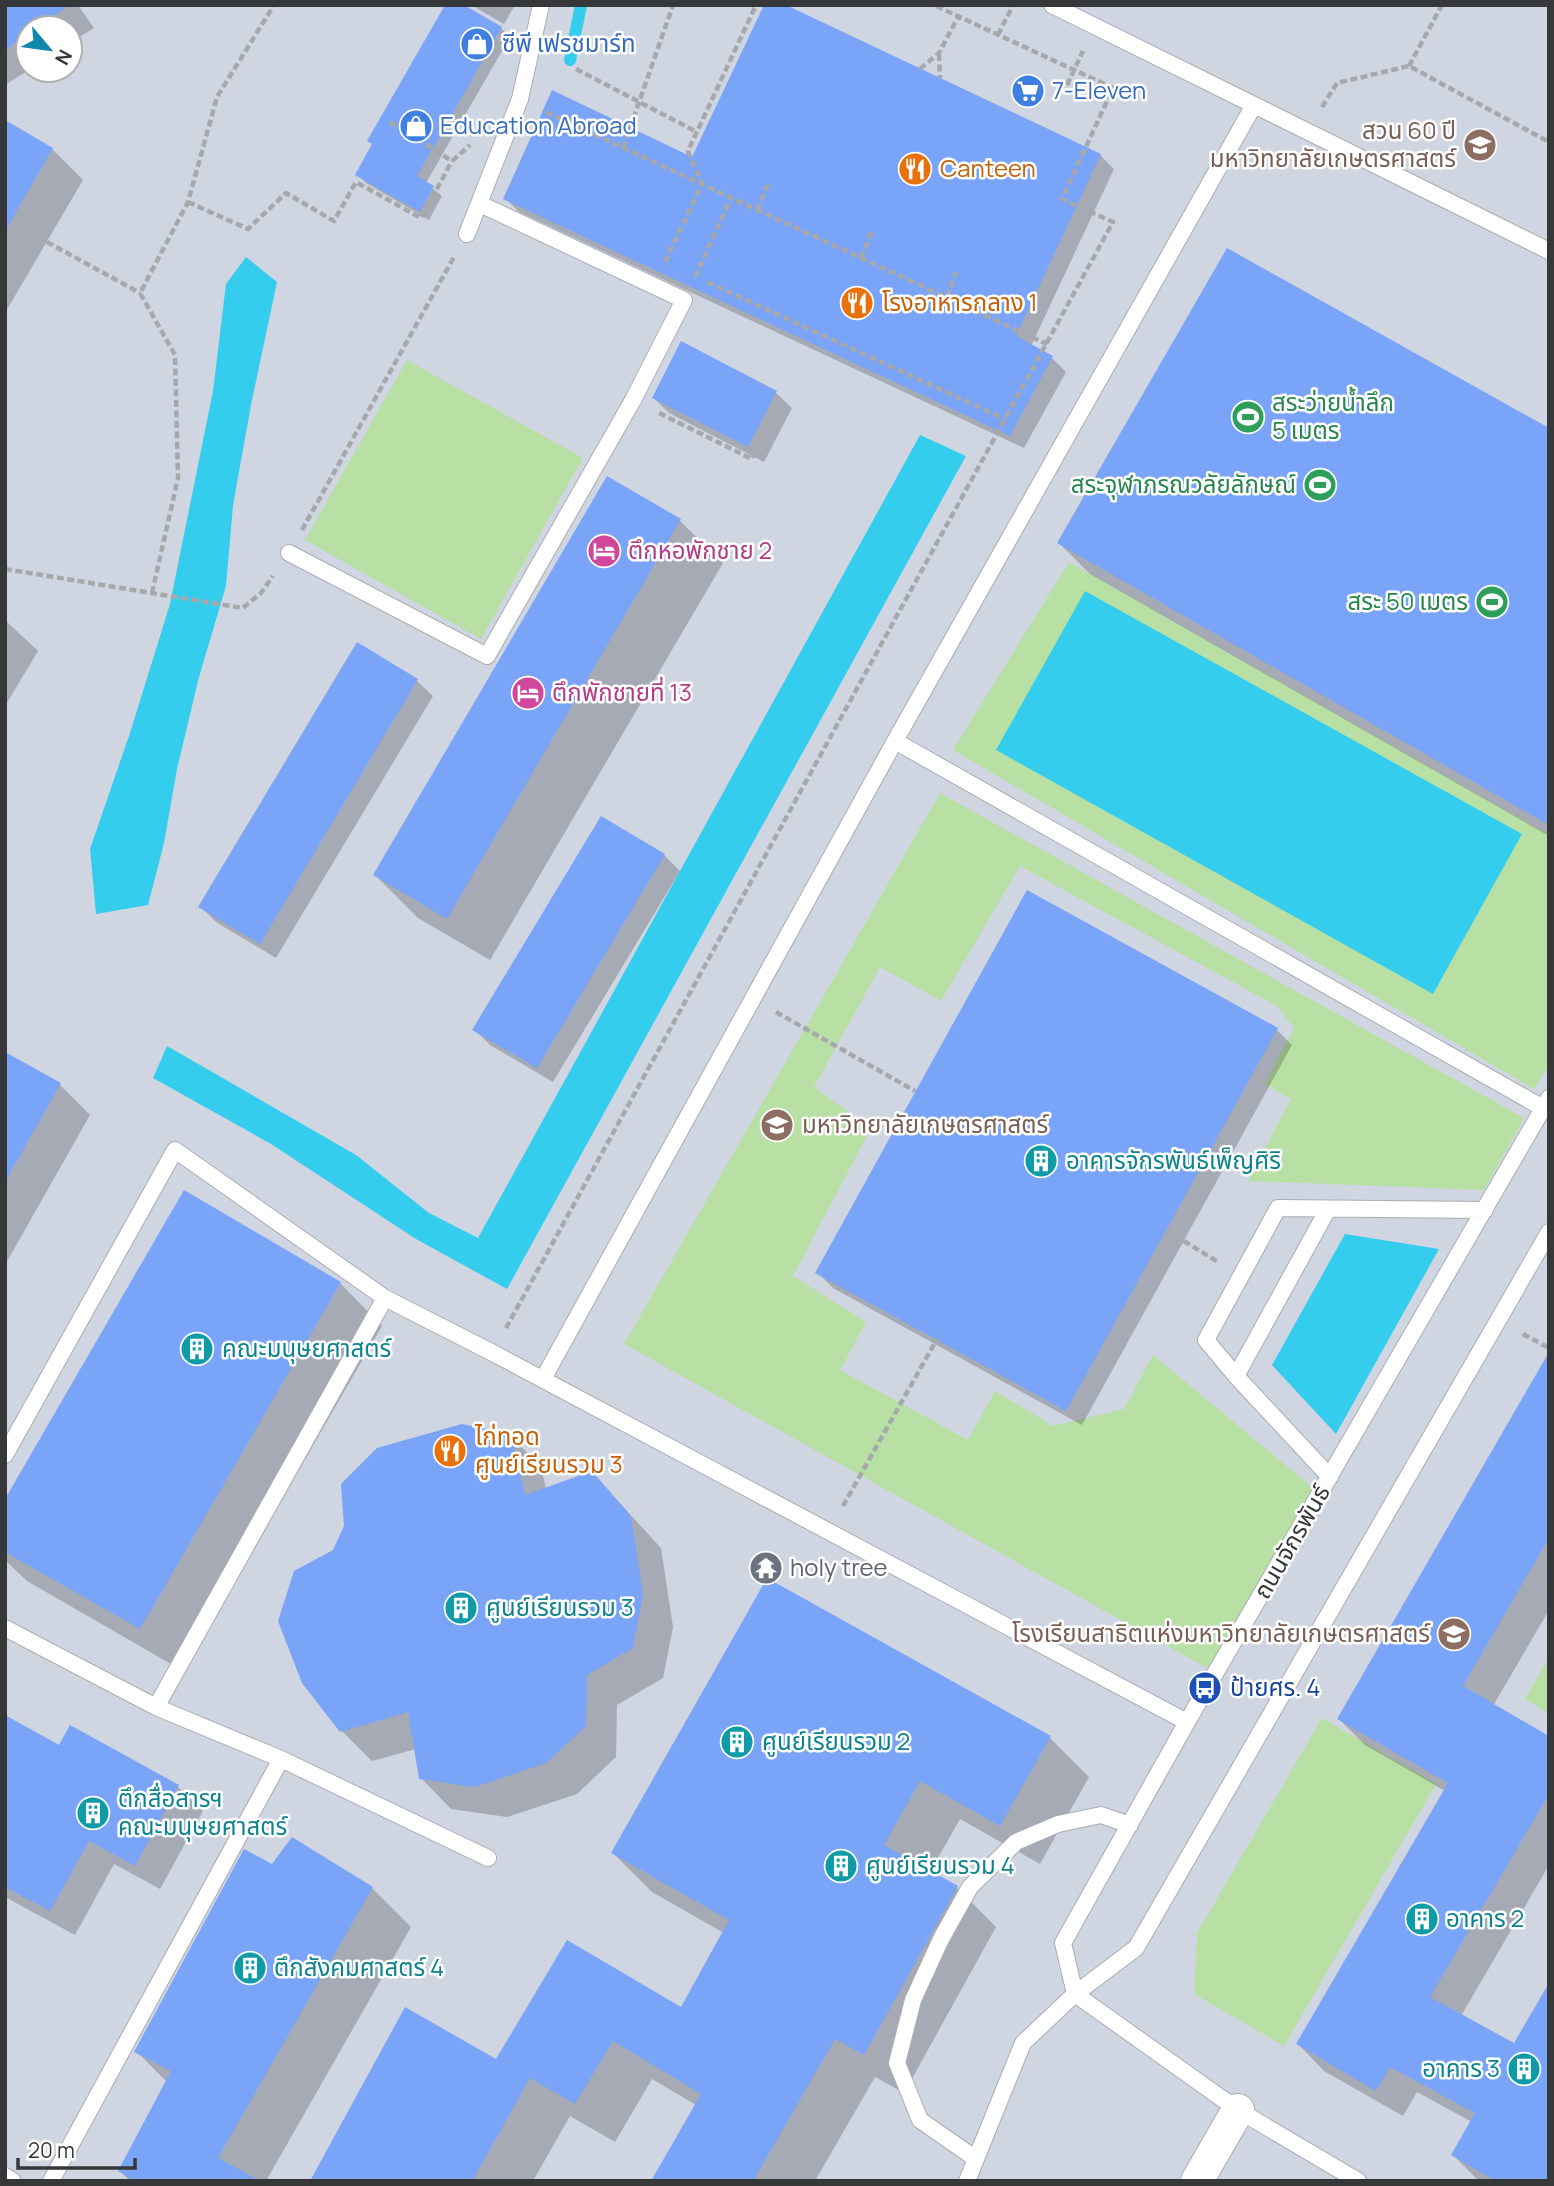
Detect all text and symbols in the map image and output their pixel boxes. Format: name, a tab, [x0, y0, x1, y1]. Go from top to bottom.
north arrow	[14, 14, 84, 84]
shop icon: ซีพี เฟรชมาร์ท	[458, 25, 496, 63]
place label: ซีพี เฟรชมาร์ท	[502, 26, 636, 59]
text: N	[49, 45, 79, 70]
supermarket icon: 7-Eleven	[1009, 72, 1047, 110]
place label: 7-Eleven	[1052, 73, 1146, 106]
shop icon: Education Abroad	[397, 107, 435, 145]
place label: Education Abroad	[440, 108, 637, 141]
place label: สวน 60 ปี มหาวิทยาลัยเกษตรศาสตร์	[1210, 113, 1457, 174]
school or university icon: สวน 60 ปี มหาวิทยาลัยเกษตรศาสตร์	[1461, 126, 1499, 164]
restaurant icon: Canteen	[896, 150, 934, 188]
place label: Canteen	[940, 151, 1036, 184]
restaurant icon: โรงอาหารกลาง 1	[838, 284, 876, 322]
place label: โรงอาหารกลาง 1	[882, 285, 1038, 318]
place label: สระว่ายน้ำลึก 5 เมตร	[1272, 385, 1394, 446]
sports icon: สระว่ายน้ำลึก 5 เมตร	[1229, 398, 1267, 436]
sports icon: สระจุฬาภรณวลัยลักษณ์	[1301, 466, 1339, 504]
place label: สระจุฬาภรณวลัยลักษณ์	[1071, 467, 1296, 500]
hotel icon: ตึกหอพักชาย 2	[585, 532, 623, 570]
place label: ตึกหอพักชาย 2	[628, 533, 772, 566]
sports icon: สระ 50 เมตร	[1473, 583, 1511, 621]
place label: สระ 50 เมตร	[1348, 584, 1468, 617]
hotel icon: ตึกพักชายที่ 13	[509, 674, 547, 712]
place label: ตึกพักชายที่ 13	[552, 675, 692, 708]
school or university icon: มหาวิทยาลัยเกษตรศาสตร์	[758, 1106, 796, 1144]
place label: มหาวิทยาลัยเกษตรศาสตร์	[802, 1107, 1049, 1140]
building icon: อาคารจักรพันธ์เพ็ญศิริ	[1022, 1142, 1060, 1180]
place label: อาคารจักรพันธ์เพ็ญศิริ	[1066, 1143, 1281, 1176]
building icon: คณะมนุษยศาสตร์	[178, 1330, 216, 1368]
place label: คณะมนุษยศาสตร์	[222, 1331, 392, 1364]
place label: ไก่ทอด ศูนย์เรียนรวม 3	[474, 1419, 623, 1480]
restaurant icon: ไก่ทอด ศูนย์เรียนรวม 3	[431, 1432, 469, 1470]
street label: ถนนจักรพันธ์	[1245, 1478, 1337, 1605]
temple icon: holy tree	[747, 1549, 785, 1587]
place label: holy tree	[790, 1550, 888, 1583]
building icon: ศูนย์เรียนรวม 3	[442, 1589, 480, 1627]
place label: ศูนย์เรียนรวม 3	[486, 1590, 634, 1623]
school or university icon: โรงเรียนสาธิตแห่งมหาวิทยาลัยเกษตรศาสตร์	[1435, 1615, 1473, 1653]
place label: โรงเรียนสาธิตแห่งมหาวิทยาลัยเกษตรศาสตร์	[1012, 1616, 1431, 1649]
bus stop icon: ป้ายศร. 4	[1186, 1669, 1224, 1707]
place label: ป้ายศร. 4	[1230, 1670, 1320, 1703]
building icon: ศูนย์เรียนรวม 2	[718, 1723, 756, 1761]
place label: ศูนย์เรียนรวม 2	[762, 1724, 910, 1757]
place label: ตึกสื่อสารฯ คณะมนุษยศาสตร์	[118, 1781, 288, 1842]
building icon: ตึกสื่อสารฯ คณะมนุษยศาสตร์	[74, 1794, 112, 1832]
building icon: ศูนย์เรียนรวม 4	[822, 1847, 860, 1885]
place label: ศูนย์เรียนรวม 4	[866, 1848, 1015, 1881]
building icon: อาคาร 2	[1403, 1900, 1441, 1938]
place label: อาคาร 2	[1446, 1901, 1524, 1934]
building icon: ตึกสังคมศาสตร์ 4	[231, 1949, 269, 1987]
place label: ตึกสังคมศาสตร์ 4	[274, 1950, 444, 1983]
building icon: อาคาร 3	[1505, 2050, 1543, 2088]
place label: อาคาร 3	[1422, 2051, 1500, 2084]
scale bar	[18, 2126, 135, 2170]
text: 20 m	[28, 2136, 75, 2164]

